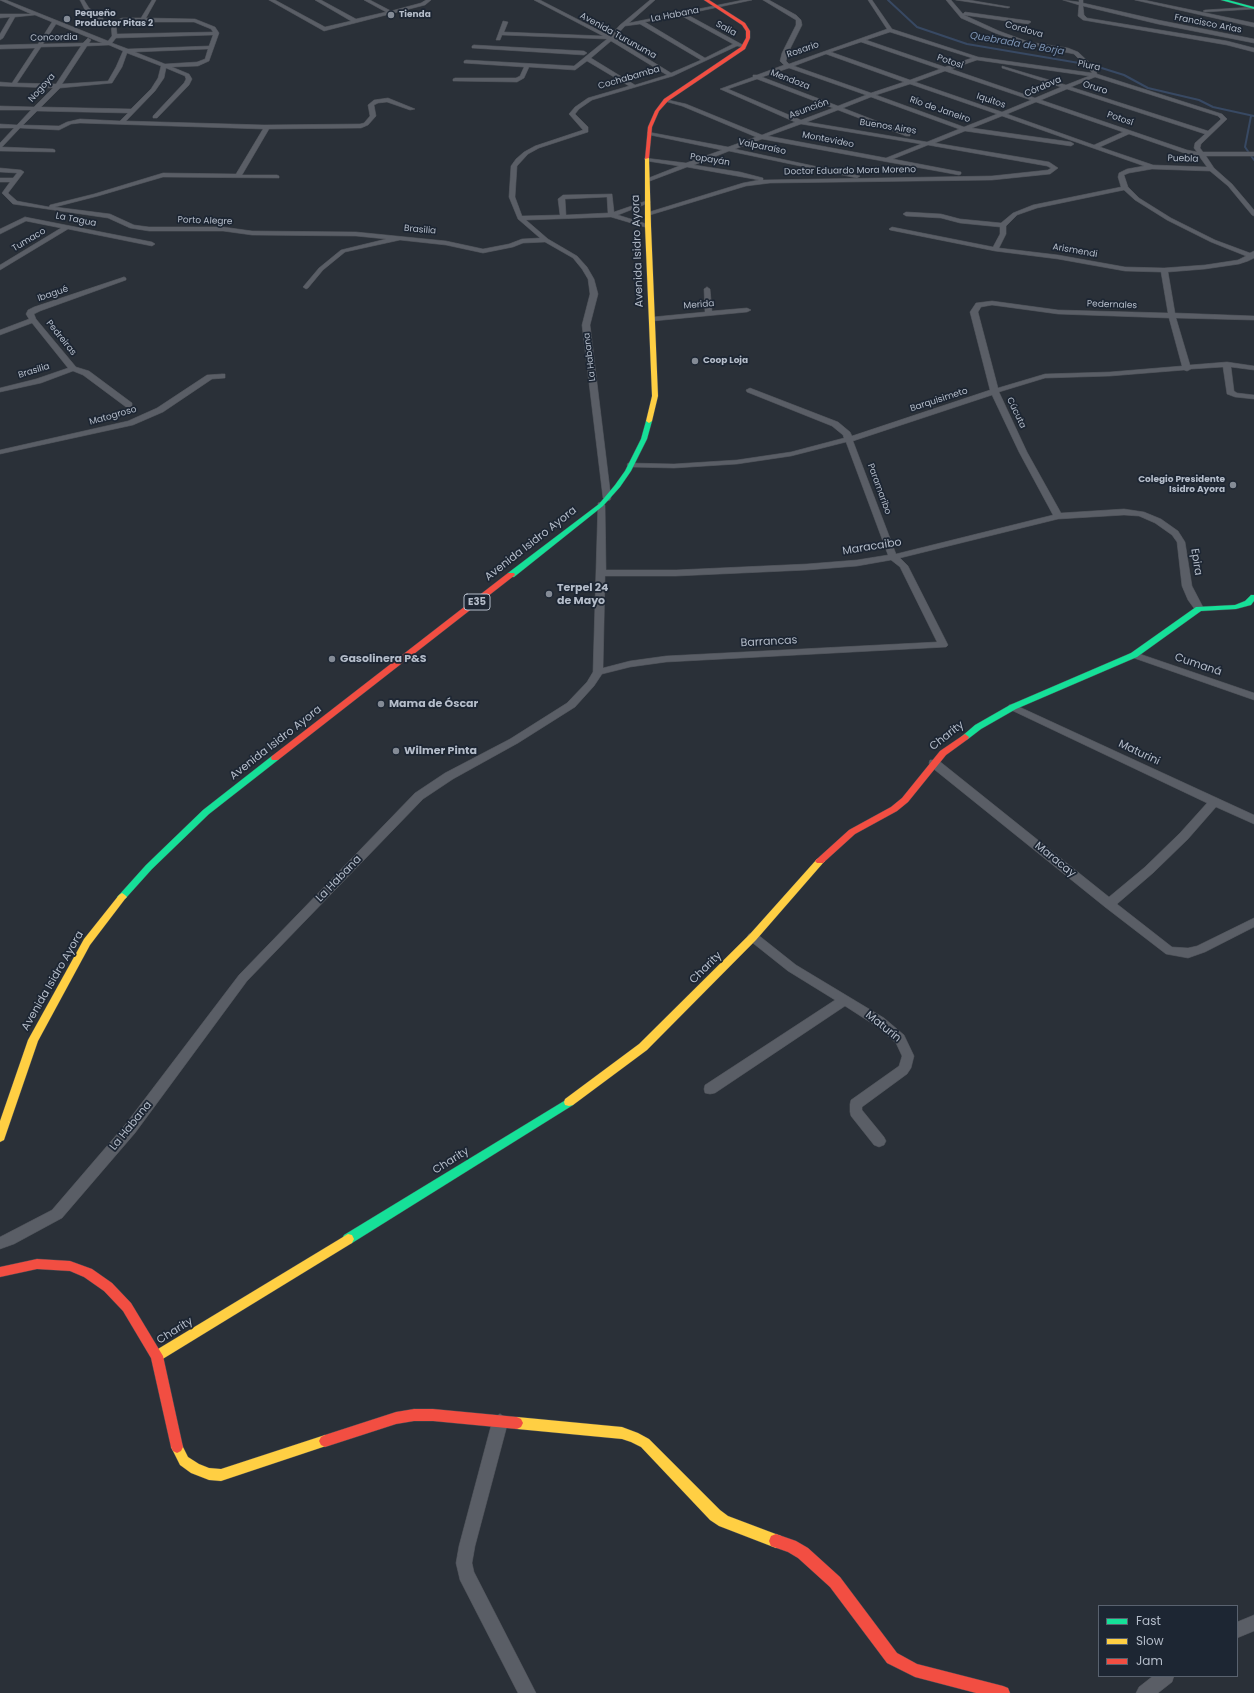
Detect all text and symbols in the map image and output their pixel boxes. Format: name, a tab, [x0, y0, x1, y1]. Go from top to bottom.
street label: La Habana	[650, 5, 700, 25]
place label: Pequeño Productor Pitas 2	[75, 9, 153, 30]
marker: Tienda	[386, 10, 396, 20]
place label: Tienda	[399, 10, 431, 20]
street label: Avenida Turunuma	[578, 10, 658, 62]
street label: Francisco Arias	[1174, 12, 1242, 36]
marker: Pequeño Productor Pitas 2	[62, 14, 72, 24]
street label: Salia	[714, 19, 738, 39]
street label: Cordova	[1004, 19, 1044, 41]
water label: Quebrada de Borja	[969, 30, 1065, 58]
street label: Concordia	[30, 32, 78, 44]
street label: Rosario	[785, 39, 821, 61]
street label: Potosi	[936, 53, 964, 71]
street label: Piura	[1077, 58, 1101, 74]
street label: Cochabamba	[597, 64, 661, 92]
street label: Mendoza	[769, 68, 811, 92]
street label: Nogoya	[26, 71, 58, 105]
street label: Córdova	[1023, 74, 1063, 100]
street label: Oruro	[1081, 79, 1109, 97]
street label: Iquitos	[975, 91, 1007, 111]
street label: Río de Janeiro	[908, 95, 972, 125]
street label: Asunción	[788, 97, 830, 121]
street label: Potosí	[1106, 110, 1134, 128]
street label: Buenos Aires	[859, 117, 917, 137]
street label: Montevideo	[801, 130, 855, 150]
street label: Valparaíso	[737, 137, 787, 157]
street label: Popayán	[689, 152, 731, 168]
street label: Puebla	[1167, 153, 1199, 165]
street label: Doctor Eduardo Mora Moreno	[784, 164, 916, 178]
street label: Avenida Isidro Ayora	[629, 194, 647, 308]
street label: La Tagua	[55, 211, 97, 229]
street label: Porto Alegre	[178, 215, 232, 227]
street label: Brasilia	[403, 223, 437, 237]
street label: Tumaco	[10, 226, 48, 254]
street label: Arismendi	[1052, 242, 1098, 260]
street label: Ibagué	[36, 284, 70, 304]
street label: Merida	[683, 298, 715, 312]
street label: Pedernales	[1087, 299, 1137, 311]
street label: Pedreiras	[44, 318, 78, 358]
street label: La Habana	[582, 332, 598, 382]
marker: Coop Loja	[690, 356, 700, 366]
place label: Coop Loja	[703, 356, 748, 366]
street label: Brasilia	[17, 361, 51, 381]
street label: Barquisimeto	[909, 386, 969, 414]
street label: Cúcuta	[1004, 396, 1028, 430]
street label: Matogroso	[88, 404, 138, 428]
street label: Paramaribo	[865, 462, 893, 516]
place label: Colegio Presidente Isidro Ayora	[1138, 475, 1225, 496]
marker: Colegio Presidente Isidro Ayora	[1228, 480, 1238, 490]
street label: Avenida Isidro Ayora	[482, 504, 580, 584]
street label: Maracaibo	[841, 536, 903, 558]
street label: Epira	[1187, 547, 1205, 577]
place label: Terpel 24 de Mayo	[557, 581, 609, 607]
marker: Terpel 24 de Mayo	[544, 589, 554, 599]
road number: E35	[464, 594, 490, 610]
street label: Barrancas	[740, 634, 798, 650]
street label: Cumaná	[1173, 651, 1223, 679]
place label: Gasolinera P&S	[340, 652, 427, 666]
marker: Gasolinera P&S	[327, 654, 337, 664]
place label: Mama de Óscar	[389, 697, 478, 711]
marker: Mama de Óscar	[376, 699, 386, 709]
street label: Avenida Isidro Ayora	[227, 703, 325, 783]
street label: Charity	[927, 718, 967, 754]
street label: Maturini	[1116, 738, 1162, 768]
place label: Wilmer Pinta	[404, 744, 477, 758]
marker: Wilmer Pinta	[391, 746, 401, 756]
street label: Maracay	[1032, 840, 1078, 880]
street label: La Habana	[314, 853, 364, 905]
street label: Avenida Isidro Ayora	[19, 929, 87, 1033]
street label: Charity	[687, 949, 725, 987]
street label: Maturín	[863, 1009, 903, 1045]
street label: La Habana	[107, 1099, 155, 1153]
street label: Charity	[431, 1145, 471, 1177]
street label: Charity	[155, 1315, 195, 1347]
legend	[1098, 1605, 1238, 1677]
text: Fast	[1136, 1612, 1161, 1629]
text: Slow	[1136, 1632, 1164, 1649]
text: Jam	[1136, 1652, 1163, 1669]

